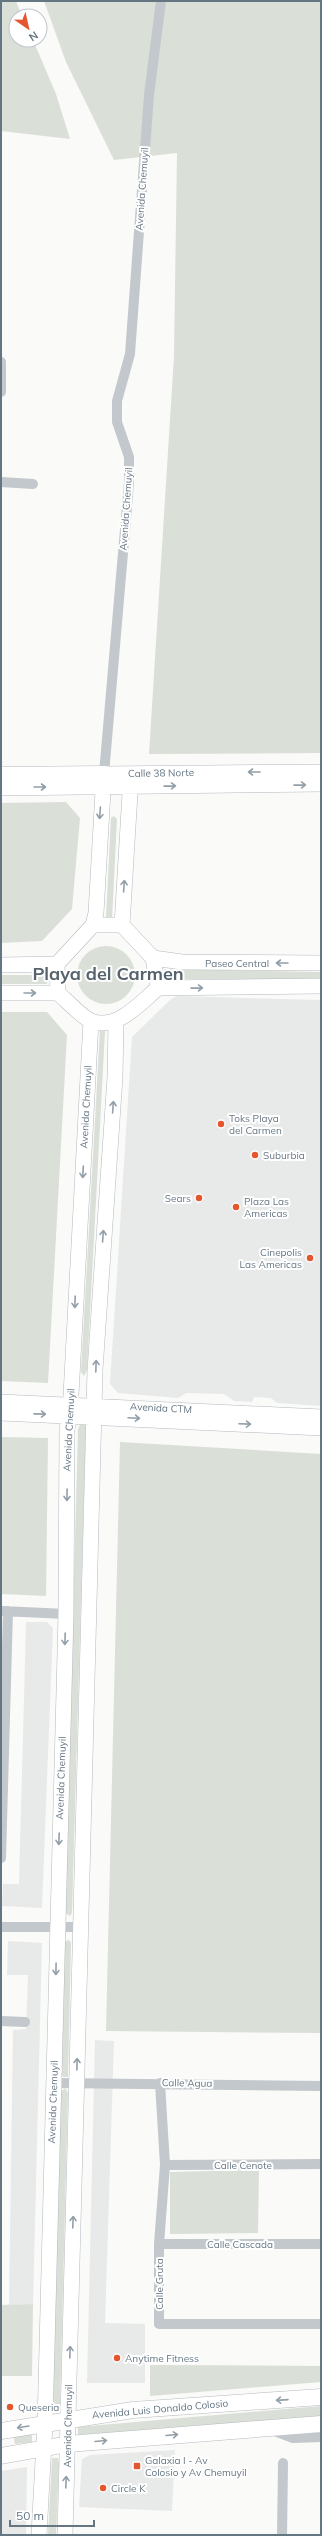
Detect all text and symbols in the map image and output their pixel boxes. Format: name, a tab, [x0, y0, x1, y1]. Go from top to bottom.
north arrow	[8, 8, 48, 48]
text: N	[26, 28, 41, 44]
street label: Avenida Chemuyil	[133, 147, 151, 231]
street label: Avenida Chemuyil	[117, 467, 135, 551]
street label: Calle 38 Norte	[128, 766, 194, 780]
one-way arrow	[248, 768, 261, 776]
one-way arrow	[293, 781, 306, 788]
one-way arrow	[163, 782, 176, 790]
one-way arrow	[33, 783, 46, 791]
one-way arrow	[97, 806, 104, 819]
one-way arrow	[120, 880, 127, 893]
street label: Paseo Central	[205, 957, 269, 970]
one-way arrow	[276, 959, 289, 967]
district label: Playa del Carmen	[32, 962, 184, 985]
one-way arrow	[190, 984, 203, 991]
one-way arrow	[23, 989, 36, 997]
street label: Avenida Chemuyil	[77, 1065, 95, 1149]
one-way arrow	[109, 1101, 116, 1114]
place label: Toks Playa del Carmen	[229, 1112, 282, 1137]
marker: Toks Playa del Carmen	[216, 1119, 226, 1129]
place label: Suburbia	[263, 1149, 305, 1162]
marker: Suburbia	[250, 1150, 260, 1160]
one-way arrow	[79, 1165, 86, 1178]
place label: Sears	[165, 1192, 191, 1205]
marker: Sears	[194, 1193, 204, 1203]
place label: Plaza Las Americas	[244, 1195, 289, 1220]
marker: Plaza Las Americas	[231, 1202, 241, 1212]
one-way arrow	[99, 1230, 106, 1243]
place label: Cinepolis Las Americas	[240, 1246, 302, 1271]
marker: Cinepolis Las Americas	[305, 1253, 315, 1263]
one-way arrow	[72, 1295, 79, 1308]
one-way arrow	[92, 1360, 99, 1373]
street label: Avenida Chemuyil	[60, 1388, 78, 1472]
street label: Avenida CTM	[130, 1400, 192, 1416]
one-way arrow	[33, 1410, 46, 1417]
one-way arrow	[127, 1415, 140, 1422]
one-way arrow	[238, 1420, 251, 1428]
one-way arrow	[63, 1488, 71, 1501]
one-way arrow	[61, 1632, 69, 1645]
street label: Avenida Chemuyil	[53, 1736, 69, 1820]
one-way arrow	[55, 1832, 63, 1845]
one-way arrow	[53, 1962, 60, 1975]
one-way arrow	[73, 2058, 81, 2071]
street label: Avenida Chemuyil	[45, 2060, 61, 2144]
street label: Calle Agua	[162, 2076, 212, 2090]
street label: Calle Cenote	[214, 2159, 272, 2172]
one-way arrow	[69, 2216, 77, 2229]
street label: Calle Cascada	[207, 2238, 273, 2251]
street label: Calle Gruta	[153, 2258, 166, 2310]
one-way arrow	[66, 2346, 73, 2359]
place label: Anytime Fitness	[125, 2352, 199, 2365]
marker: Anytime Fitness	[112, 2353, 122, 2363]
street label: Avenida Chemuyil	[61, 2384, 75, 2468]
one-way arrow	[276, 2396, 289, 2403]
street label: Avenida Luis Donaldo Colosio	[91, 2397, 229, 2421]
place label: Queseria	[18, 2401, 59, 2414]
marker: Queseria	[5, 2402, 15, 2412]
one-way arrow	[17, 2423, 30, 2431]
one-way arrow	[165, 2432, 178, 2439]
one-way arrow	[94, 2438, 107, 2445]
place label: Galaxia I - Av Colosio y Av Chemuyil	[145, 2454, 247, 2479]
marker: Galaxia I - Av Colosio y Av Chemuyil	[132, 2461, 142, 2471]
one-way arrow	[63, 2476, 70, 2489]
place label: Circle K	[111, 2482, 146, 2495]
marker: Circle K	[98, 2483, 108, 2493]
scale bar	[10, 2502, 94, 2528]
text: 50 m	[16, 2508, 44, 2523]

